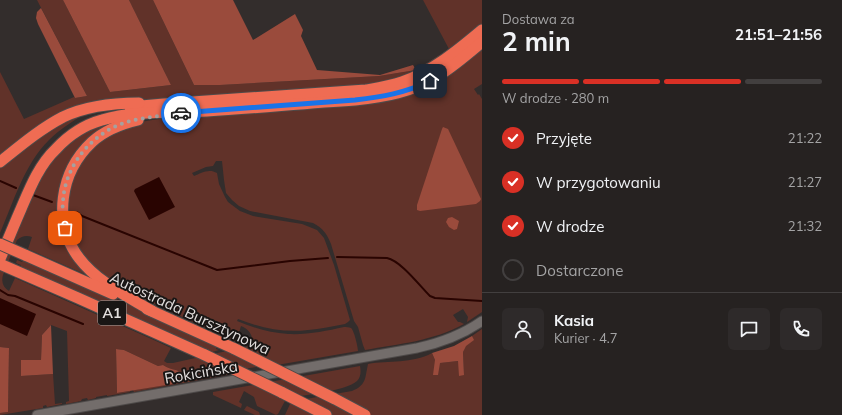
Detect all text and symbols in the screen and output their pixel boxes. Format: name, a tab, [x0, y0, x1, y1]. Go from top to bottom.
text: Dostawa za	[502, 11, 575, 27]
text: 2 min	[502, 25, 571, 58]
text: 21:51–21:56	[735, 25, 822, 44]
pin	[413, 64, 447, 98]
icon: home	[419, 70, 441, 92]
text: W drodze · 280 m	[502, 90, 609, 106]
courier	[161, 93, 201, 133]
icon: car	[170, 102, 192, 124]
icon: check	[502, 127, 524, 149]
text: Przyjęte	[536, 129, 592, 148]
text: 21:22	[788, 130, 822, 146]
icon: check	[502, 171, 524, 193]
text: W przygotowaniu	[536, 173, 661, 192]
text: 21:27	[788, 174, 822, 190]
pin	[48, 211, 82, 245]
icon: check	[502, 215, 524, 237]
icon: bag	[54, 217, 76, 239]
text: W drodze	[536, 217, 604, 236]
text: 21:32	[788, 218, 822, 234]
text: Dostarczone	[536, 261, 623, 280]
street label: Autostrada Bursztynowa	[107, 268, 273, 358]
road number: A1	[98, 301, 126, 325]
button: person	[502, 308, 544, 350]
button: chat	[728, 308, 770, 350]
button: phone	[780, 308, 822, 350]
text: Kasia	[554, 311, 594, 330]
text: Kurier · 4.7	[554, 330, 618, 346]
street label: Rokicińska	[163, 356, 239, 388]

